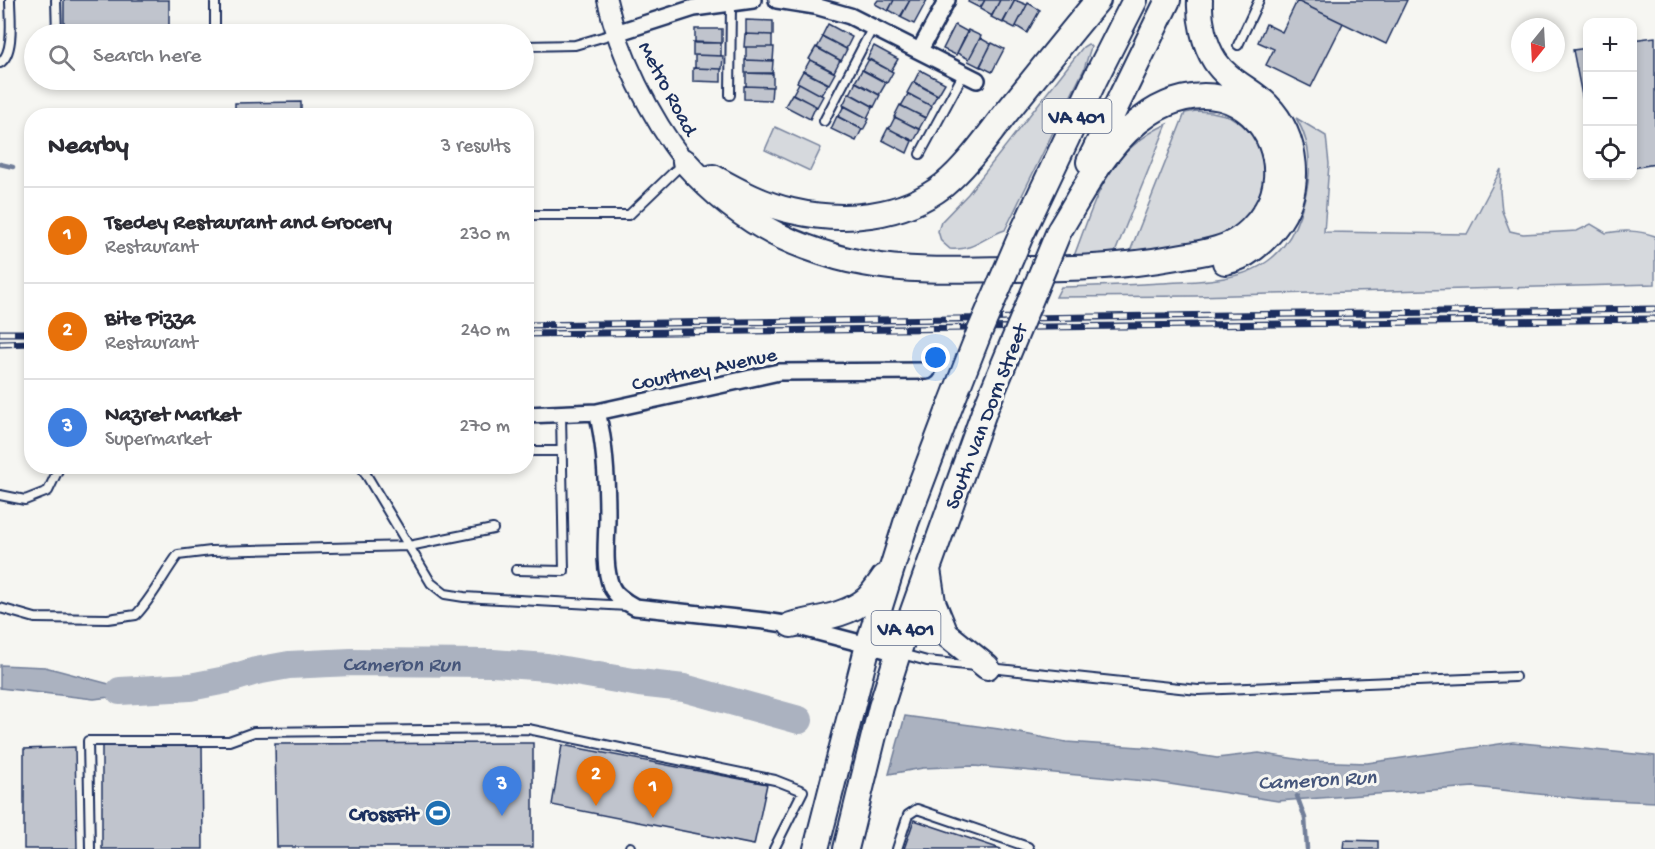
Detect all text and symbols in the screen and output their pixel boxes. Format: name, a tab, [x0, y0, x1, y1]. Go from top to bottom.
north arrow	[1511, 18, 1565, 72]
map controls	[1583, 18, 1637, 180]
button: +	[1583, 18, 1637, 72]
search box	[24, 24, 534, 90]
street label: Metro Road	[631, 38, 702, 143]
icon: search	[45, 41, 78, 74]
text: Search here	[93, 44, 201, 70]
button: −	[1583, 72, 1637, 126]
road number: VA 401	[1042, 99, 1112, 133]
button: locate	[1583, 126, 1637, 180]
text: Nearby	[48, 132, 129, 163]
text: 3 results	[441, 136, 510, 159]
text: Tsedey Restaurant and Grocery	[105, 211, 392, 237]
text: 1	[63, 224, 72, 247]
text: 230 m	[460, 224, 510, 247]
text: Restaurant	[105, 237, 198, 260]
text: Bite Pizza	[105, 307, 195, 333]
street label: South Van Dorn Street	[941, 319, 1036, 513]
text: 2	[63, 320, 72, 343]
text: 240 m	[460, 320, 510, 343]
text: Restaurant	[105, 333, 198, 356]
your location	[921, 343, 950, 372]
street label: Courtney Avenue	[630, 344, 781, 399]
text: Nazret Market	[105, 403, 240, 429]
text: 3	[62, 416, 73, 439]
text: 270 m	[460, 416, 510, 439]
text: Supermarket	[105, 429, 211, 452]
road number: VA 401	[872, 611, 940, 645]
water label: Cameron Run	[342, 653, 461, 680]
pin: 2	[576, 756, 616, 806]
pin: 3	[482, 766, 522, 816]
water label: Cameron Run	[1257, 766, 1377, 798]
pin: 1	[634, 768, 672, 818]
sports icon: CrossFit	[423, 798, 453, 828]
place label: CrossFit	[348, 804, 420, 829]

